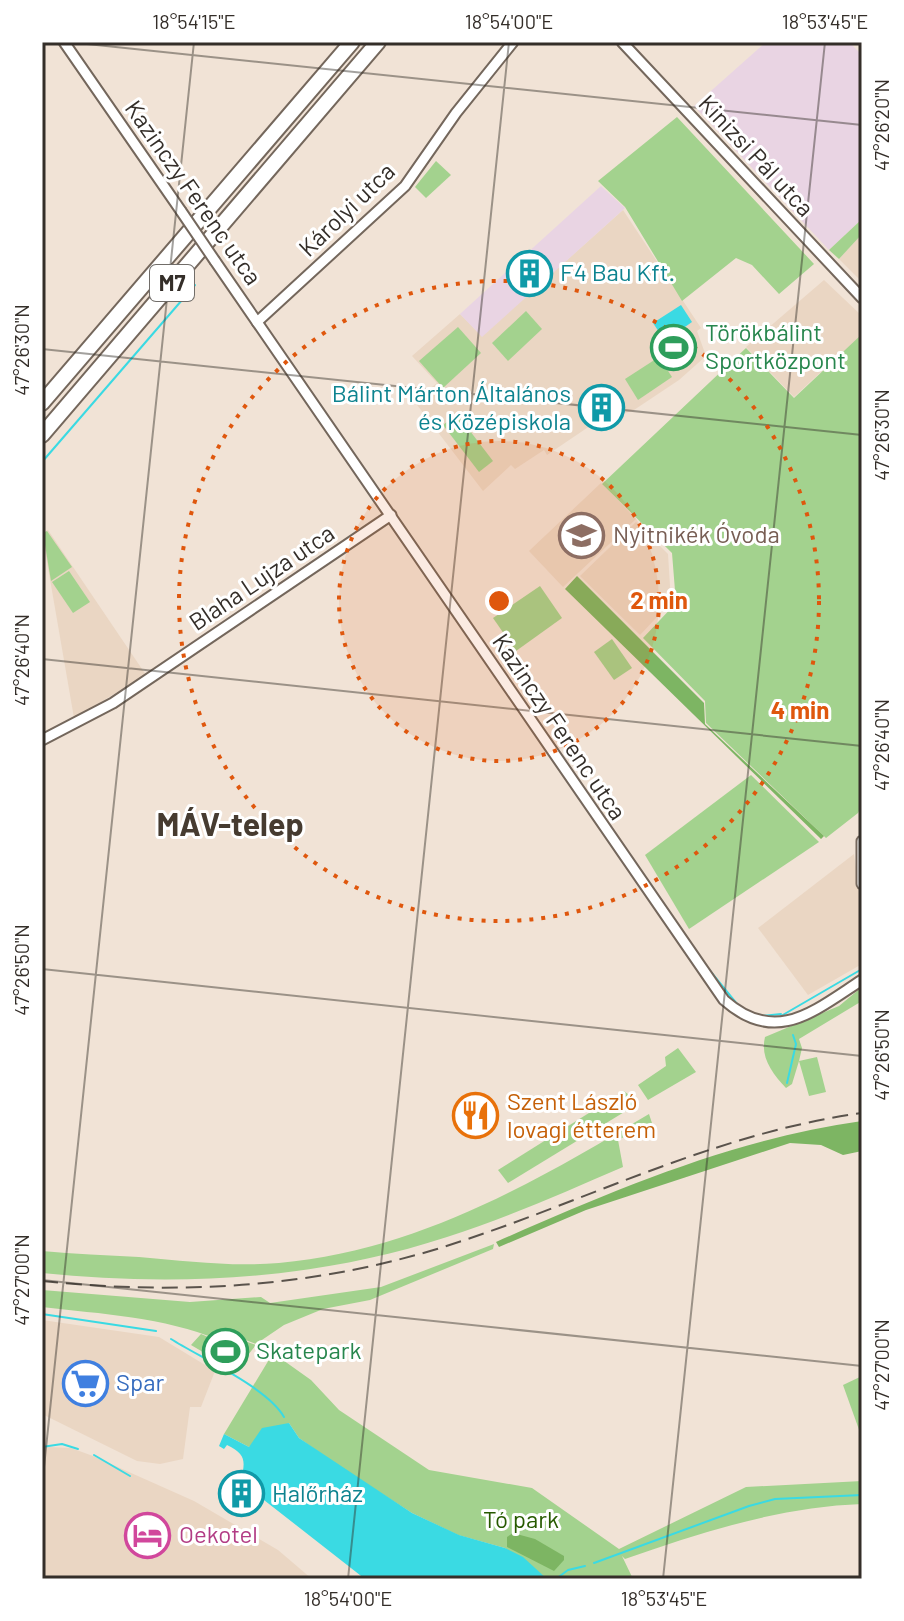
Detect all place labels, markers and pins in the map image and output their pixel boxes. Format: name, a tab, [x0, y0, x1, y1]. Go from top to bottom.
building icon: F4 Bau Kft.	[505, 249, 553, 297]
place label: F4 Bau Kft.	[560, 257, 675, 286]
place label: Törökbálint Sportközpont	[705, 317, 846, 374]
sports icon: Törökbálint Sportközpont	[650, 323, 698, 371]
place label: Bálint Márton Általános és Középiskola	[332, 378, 571, 435]
building icon: Bálint Márton Általános és Középiskola	[578, 384, 626, 432]
school or university icon: Nyitnikék Óvoda	[558, 511, 606, 559]
place label: Nyitnikék Óvoda	[613, 519, 780, 548]
centre of rings	[485, 587, 513, 615]
place label: Szent László lovagi étterem	[507, 1086, 656, 1143]
restaurant icon: Szent László lovagi étterem	[452, 1092, 500, 1140]
sports icon: Skatepark	[201, 1327, 249, 1375]
place label: Skatepark	[256, 1335, 361, 1364]
supermarket icon: Spar	[61, 1359, 109, 1407]
place label: Spar	[116, 1367, 165, 1396]
building icon: Halőrház	[217, 1470, 265, 1518]
place label: Halőrház	[272, 1478, 363, 1507]
hotel icon: Oekotel	[124, 1511, 172, 1559]
place label: Oekotel	[179, 1519, 258, 1548]

